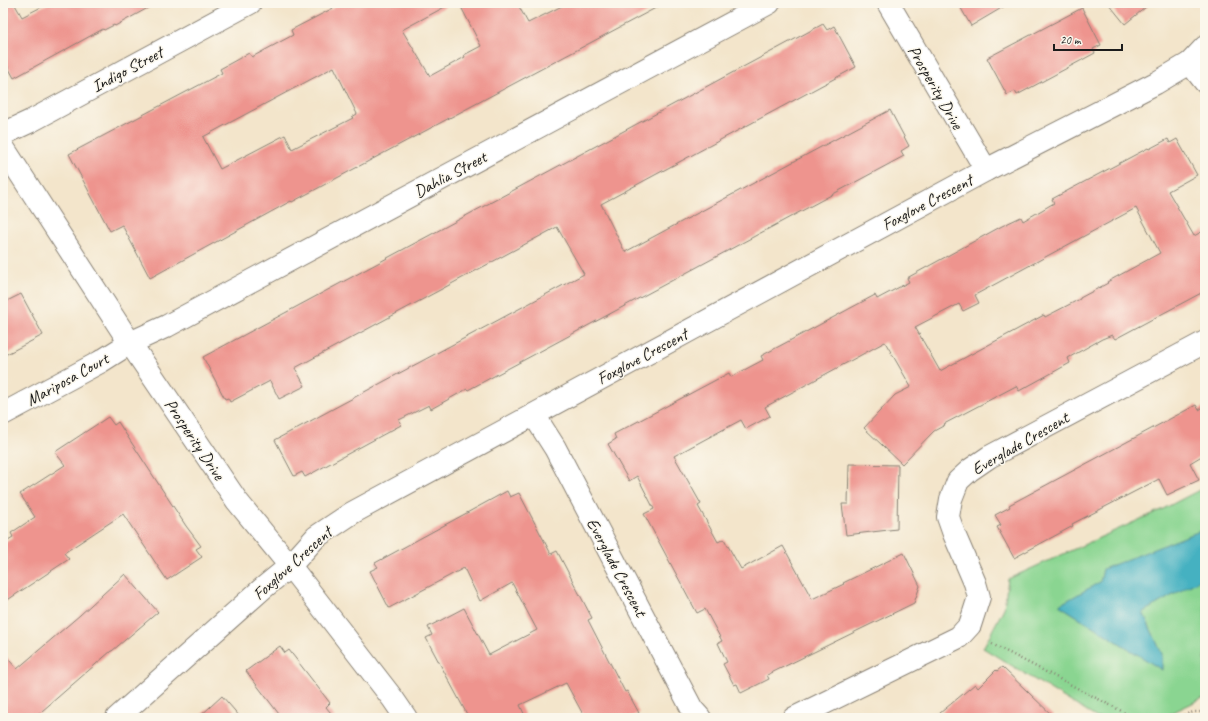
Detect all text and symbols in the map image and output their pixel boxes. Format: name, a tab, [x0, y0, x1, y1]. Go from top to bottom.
scale bar	[1054, 26, 1122, 52]
text: 20 m	[1060, 32, 1082, 48]
street label: Indigo Street	[88, 41, 168, 97]
street label: Prosperity Drive	[903, 42, 969, 134]
street label: Dahlia Street	[410, 146, 492, 202]
street label: Foxglove Crescent	[878, 169, 978, 235]
street label: Foxglove Crescent	[593, 323, 693, 389]
street label: Mariposa Court	[22, 347, 114, 411]
street label: Prosperity Drive	[160, 395, 230, 485]
street label: Everglade Crescent	[968, 406, 1074, 480]
street label: Everglade Crescent	[582, 514, 652, 622]
street label: Foxglove Crescent	[248, 521, 338, 605]

